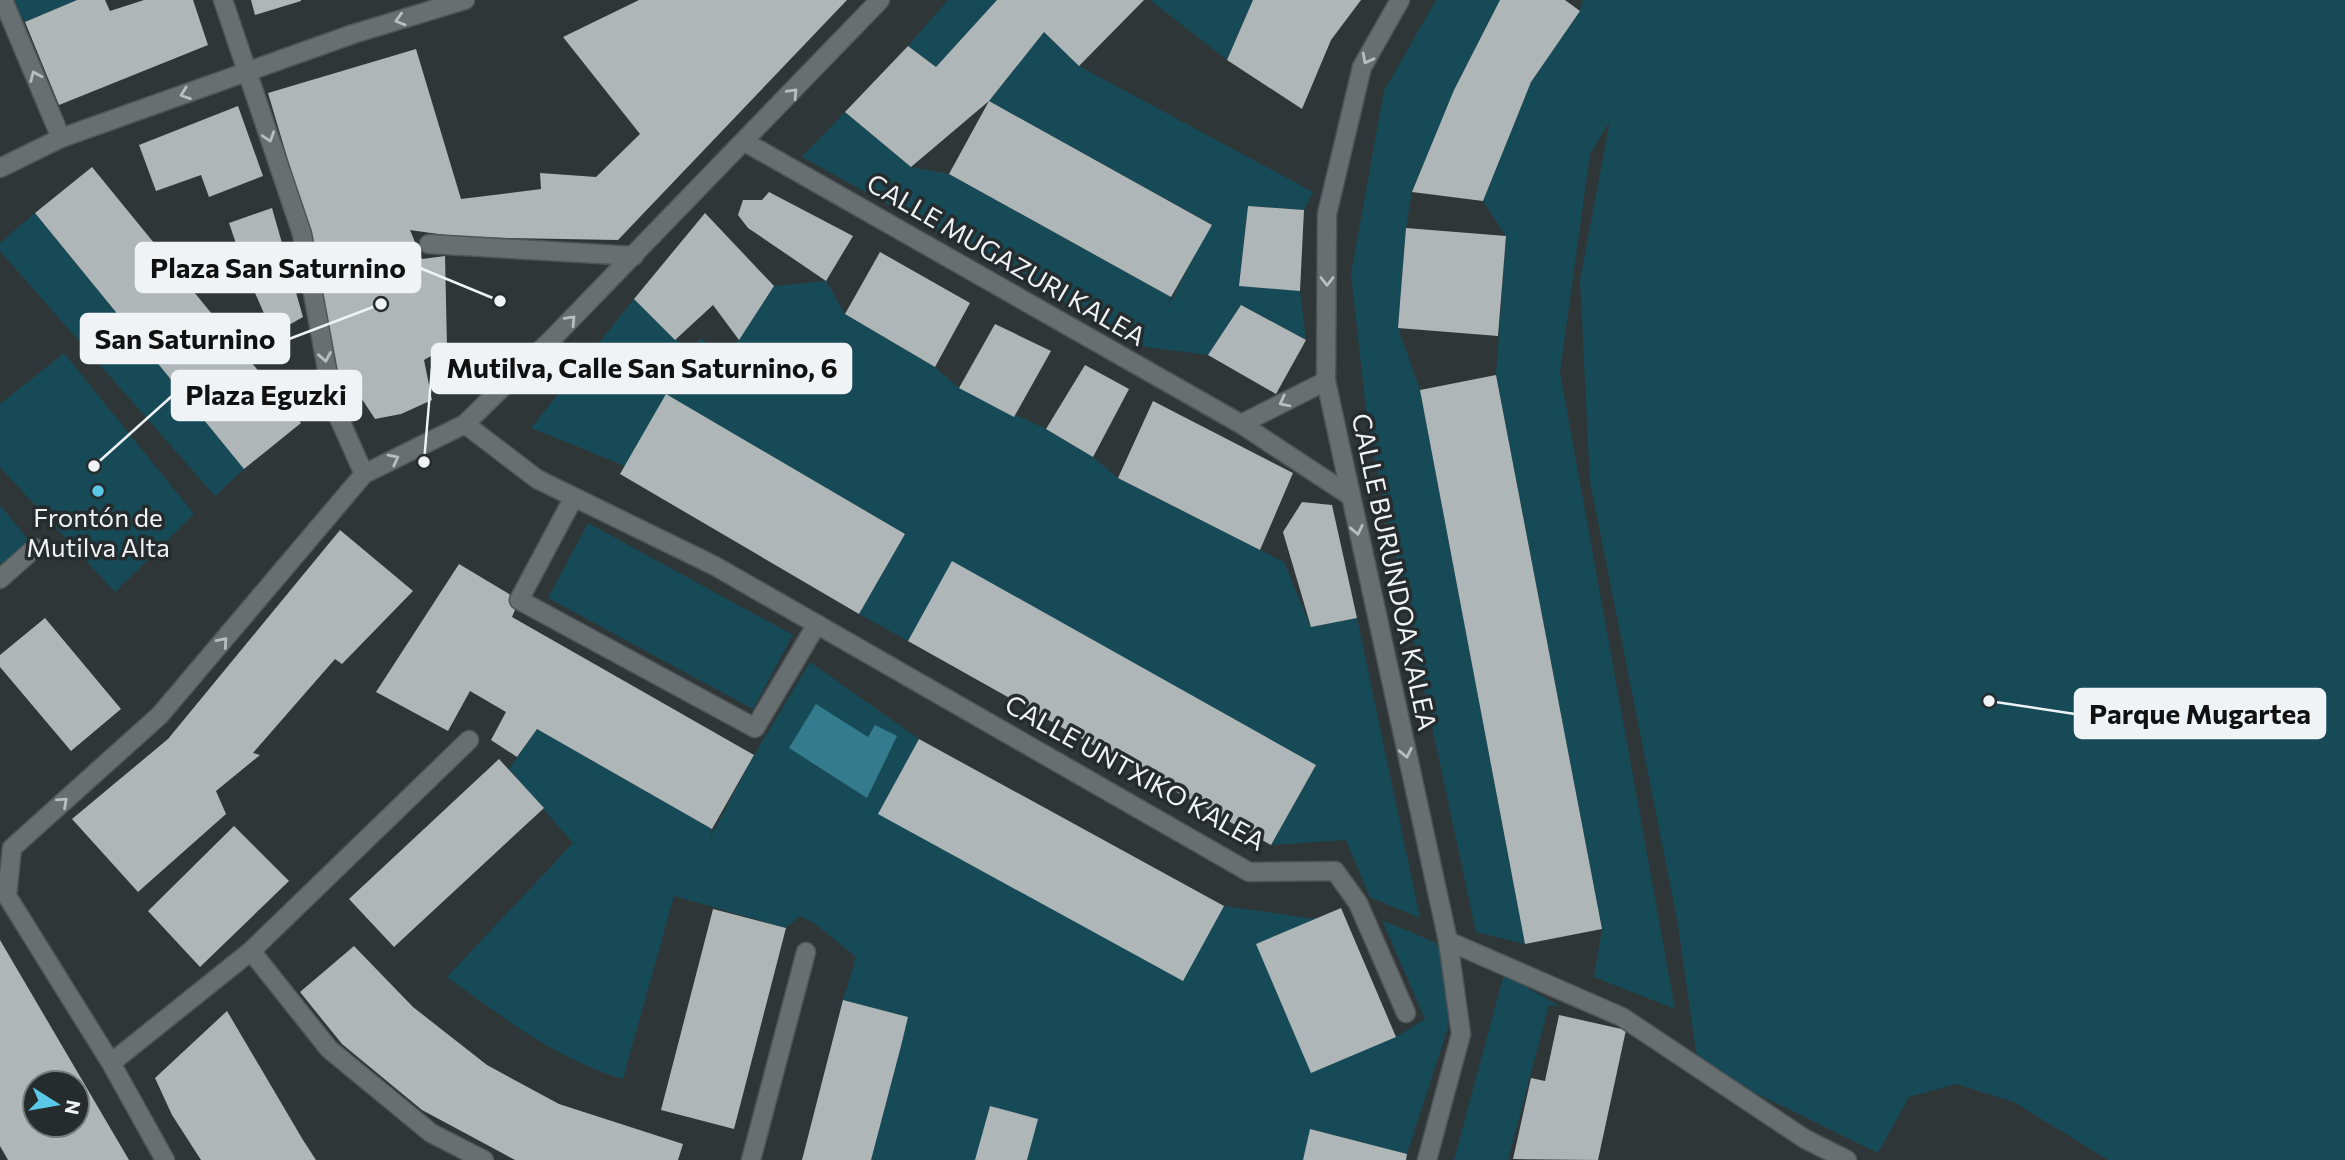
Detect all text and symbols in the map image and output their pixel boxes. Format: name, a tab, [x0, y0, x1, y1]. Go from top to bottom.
one-way arrow	[394, 11, 406, 26]
one-way arrow	[1362, 52, 1375, 65]
one-way arrow	[29, 70, 43, 82]
one-way arrow	[179, 86, 192, 100]
one-way arrow	[784, 89, 797, 102]
one-way arrow	[261, 130, 275, 142]
street label: CALLE MUGAZURI KALEA	[862, 166, 1152, 351]
callout: Plaza San Saturnino	[136, 243, 420, 292]
text: Plaza San Saturnino	[150, 250, 406, 284]
one-way arrow	[1319, 277, 1335, 287]
callout: San Saturnino	[81, 314, 289, 363]
one-way arrow	[562, 316, 575, 329]
text: San Saturnino	[95, 321, 275, 355]
callout: Mutilva, Calle San Saturnino, 6	[432, 344, 851, 393]
text: Mutilva, Calle San Saturnino, 6	[446, 350, 838, 384]
one-way arrow	[317, 351, 332, 363]
callout: Plaza Eguzki	[172, 371, 361, 420]
text: Plaza Eguzki	[185, 377, 347, 411]
one-way arrow	[1279, 394, 1291, 408]
street label: CALLE BURUNDOA KALEA	[1347, 410, 1444, 733]
one-way arrow	[387, 454, 399, 468]
marker: Frontón de Mutilva Alta	[90, 483, 106, 499]
place label: Frontón de Mutilva Alta	[26, 501, 170, 562]
one-way arrow	[1349, 524, 1364, 536]
one-way arrow	[215, 637, 227, 650]
street label: CALLE UNTXIKO KALEA	[1000, 687, 1271, 856]
callout: Parque Mugartea	[2075, 689, 2325, 738]
text: Parque Mugartea	[2089, 696, 2311, 730]
one-way arrow	[1398, 746, 1412, 758]
one-way arrow	[55, 798, 68, 810]
north arrow	[21, 1069, 91, 1139]
text: N	[61, 1098, 86, 1117]

